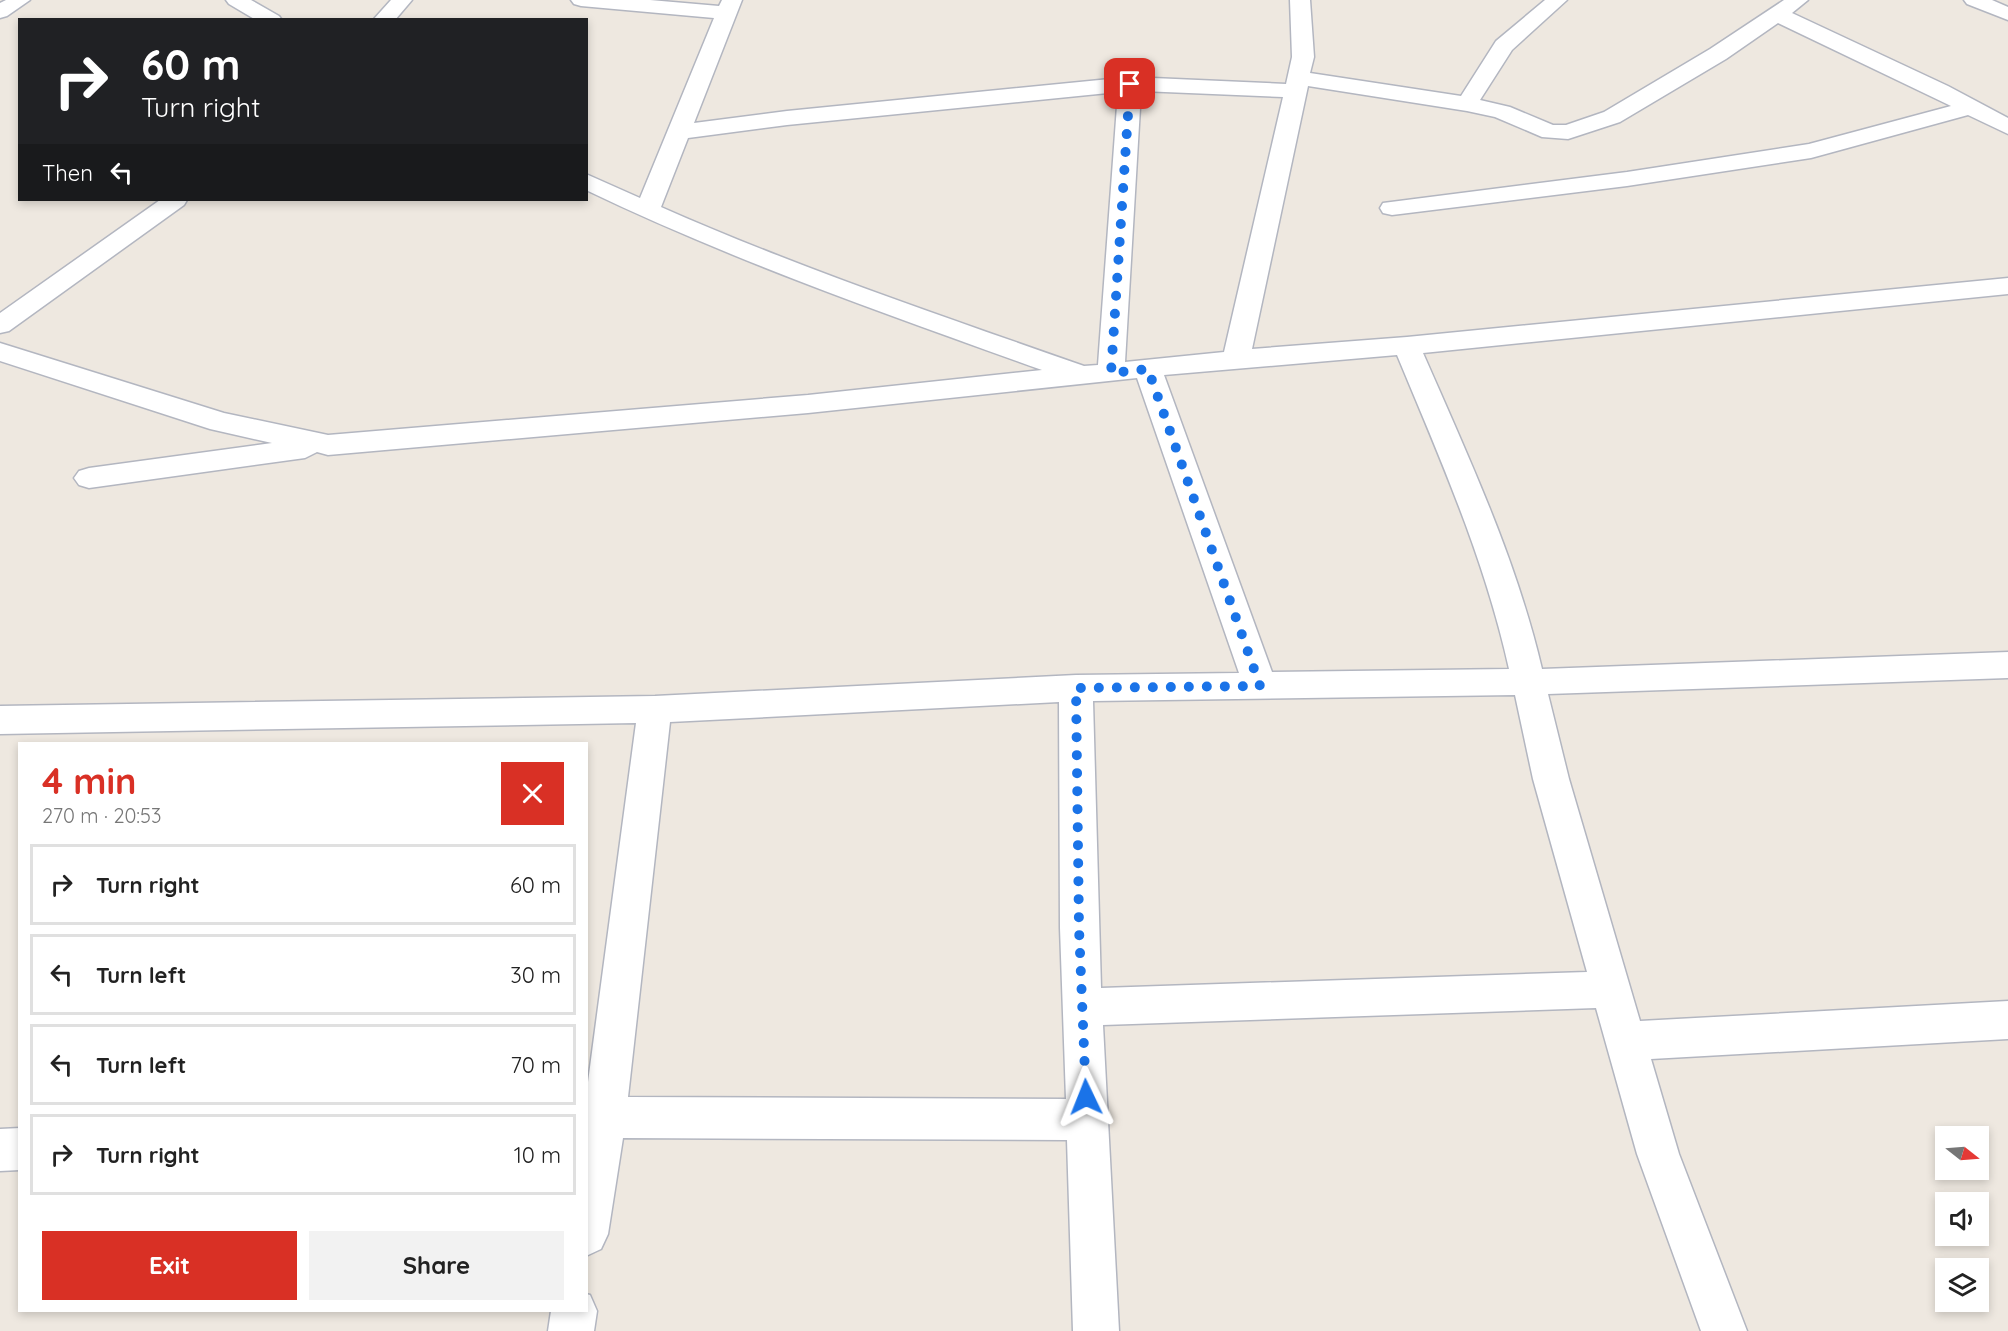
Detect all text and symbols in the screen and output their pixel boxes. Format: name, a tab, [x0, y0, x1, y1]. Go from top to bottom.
text: 60 m	[141, 38, 241, 91]
icon: right	[42, 42, 120, 120]
pin	[1104, 58, 1155, 109]
icon: arrive	[1113, 67, 1146, 100]
text: Turn right	[141, 90, 260, 124]
icon: left	[105, 156, 138, 189]
text: Then	[42, 159, 93, 187]
text: 4 min	[42, 758, 136, 803]
button: close	[501, 762, 564, 825]
text: 270 m · 20:53	[42, 803, 162, 828]
icon: right	[45, 868, 78, 901]
text: Turn right	[96, 871, 200, 899]
text: 60 m	[510, 871, 561, 899]
icon: left	[45, 958, 78, 991]
text: Turn left	[96, 961, 186, 989]
text: 30 m	[510, 961, 561, 989]
icon: left	[45, 1048, 78, 1081]
text: Turn left	[96, 1051, 186, 1079]
text: 70 m	[511, 1051, 561, 1079]
position arrow	[1054, 1065, 1118, 1129]
north arrow	[1935, 1126, 1989, 1180]
map controls	[1935, 1126, 1989, 1312]
icon: right	[45, 1138, 78, 1171]
text: Turn right	[96, 1141, 200, 1169]
text: 10 m	[514, 1141, 561, 1169]
button: sound	[1935, 1192, 1989, 1246]
button: Exit	[42, 1231, 297, 1300]
button: Share	[309, 1231, 564, 1300]
button: layers	[1935, 1258, 1989, 1312]

